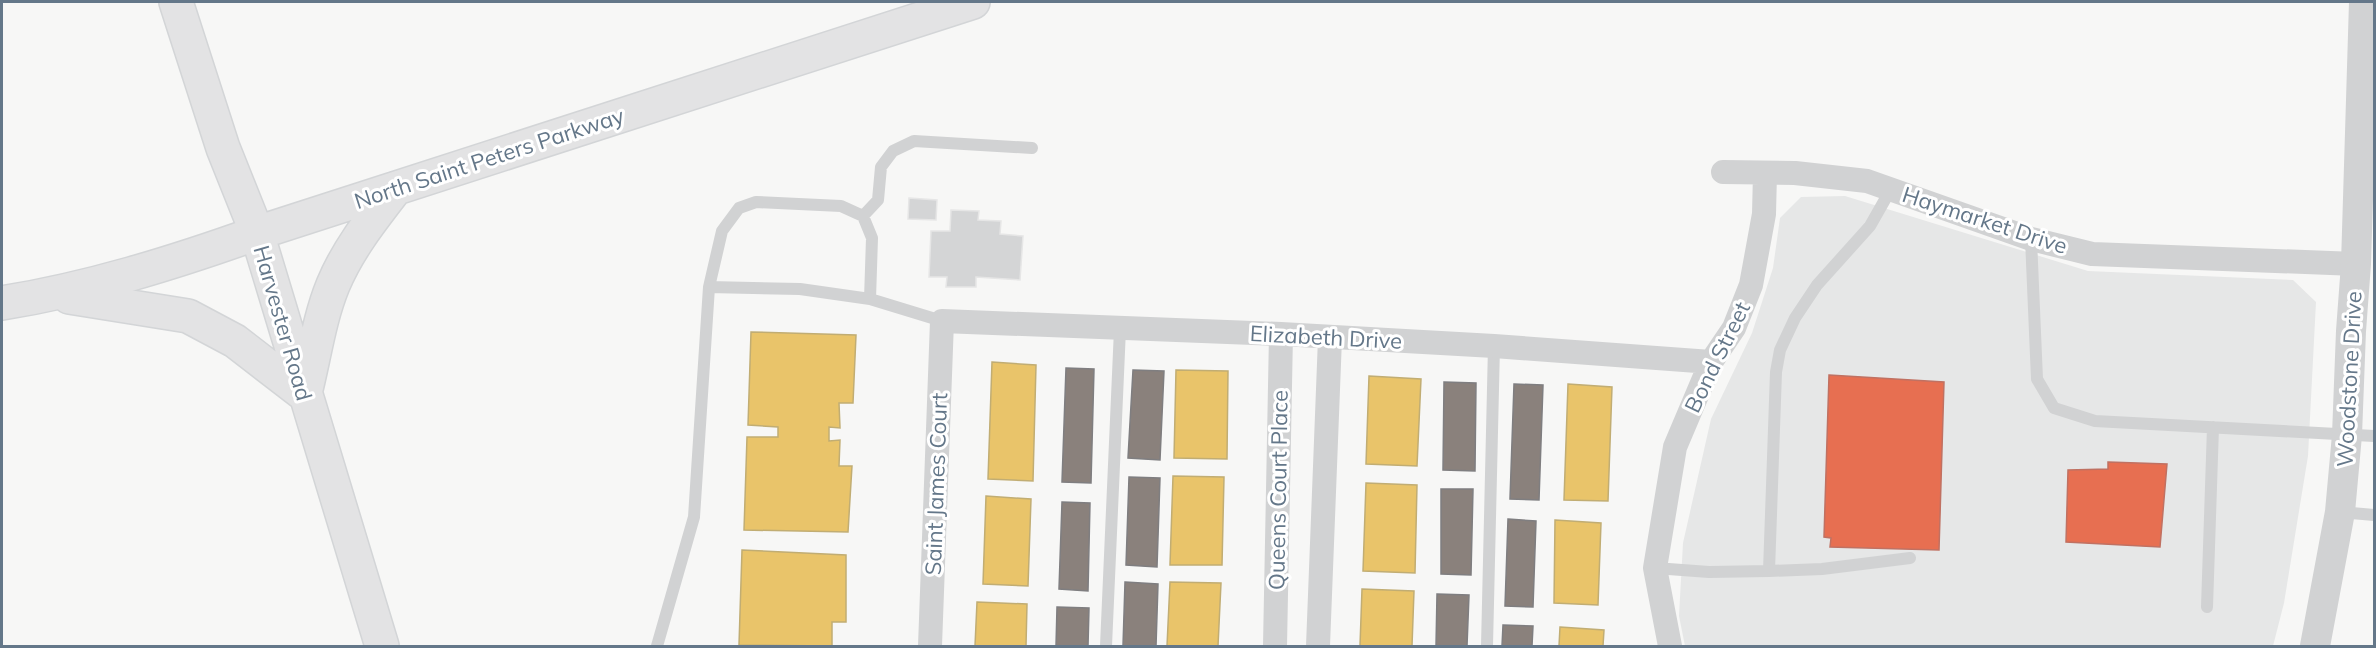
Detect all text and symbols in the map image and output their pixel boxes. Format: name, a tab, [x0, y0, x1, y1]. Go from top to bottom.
street label: North Saint Peters Parkway	[351, 101, 628, 215]
street label: Haymarket Drive	[1899, 180, 2071, 260]
street label: Harvester Road	[247, 242, 319, 404]
street label: Woodstone Drive	[2330, 290, 2368, 468]
street label: Bond Street	[1678, 297, 1756, 417]
street label: Elizabeth Drive	[1249, 319, 1403, 355]
street label: Queens Court Place	[1262, 390, 1294, 590]
street label: Saint James Court	[919, 392, 953, 576]

